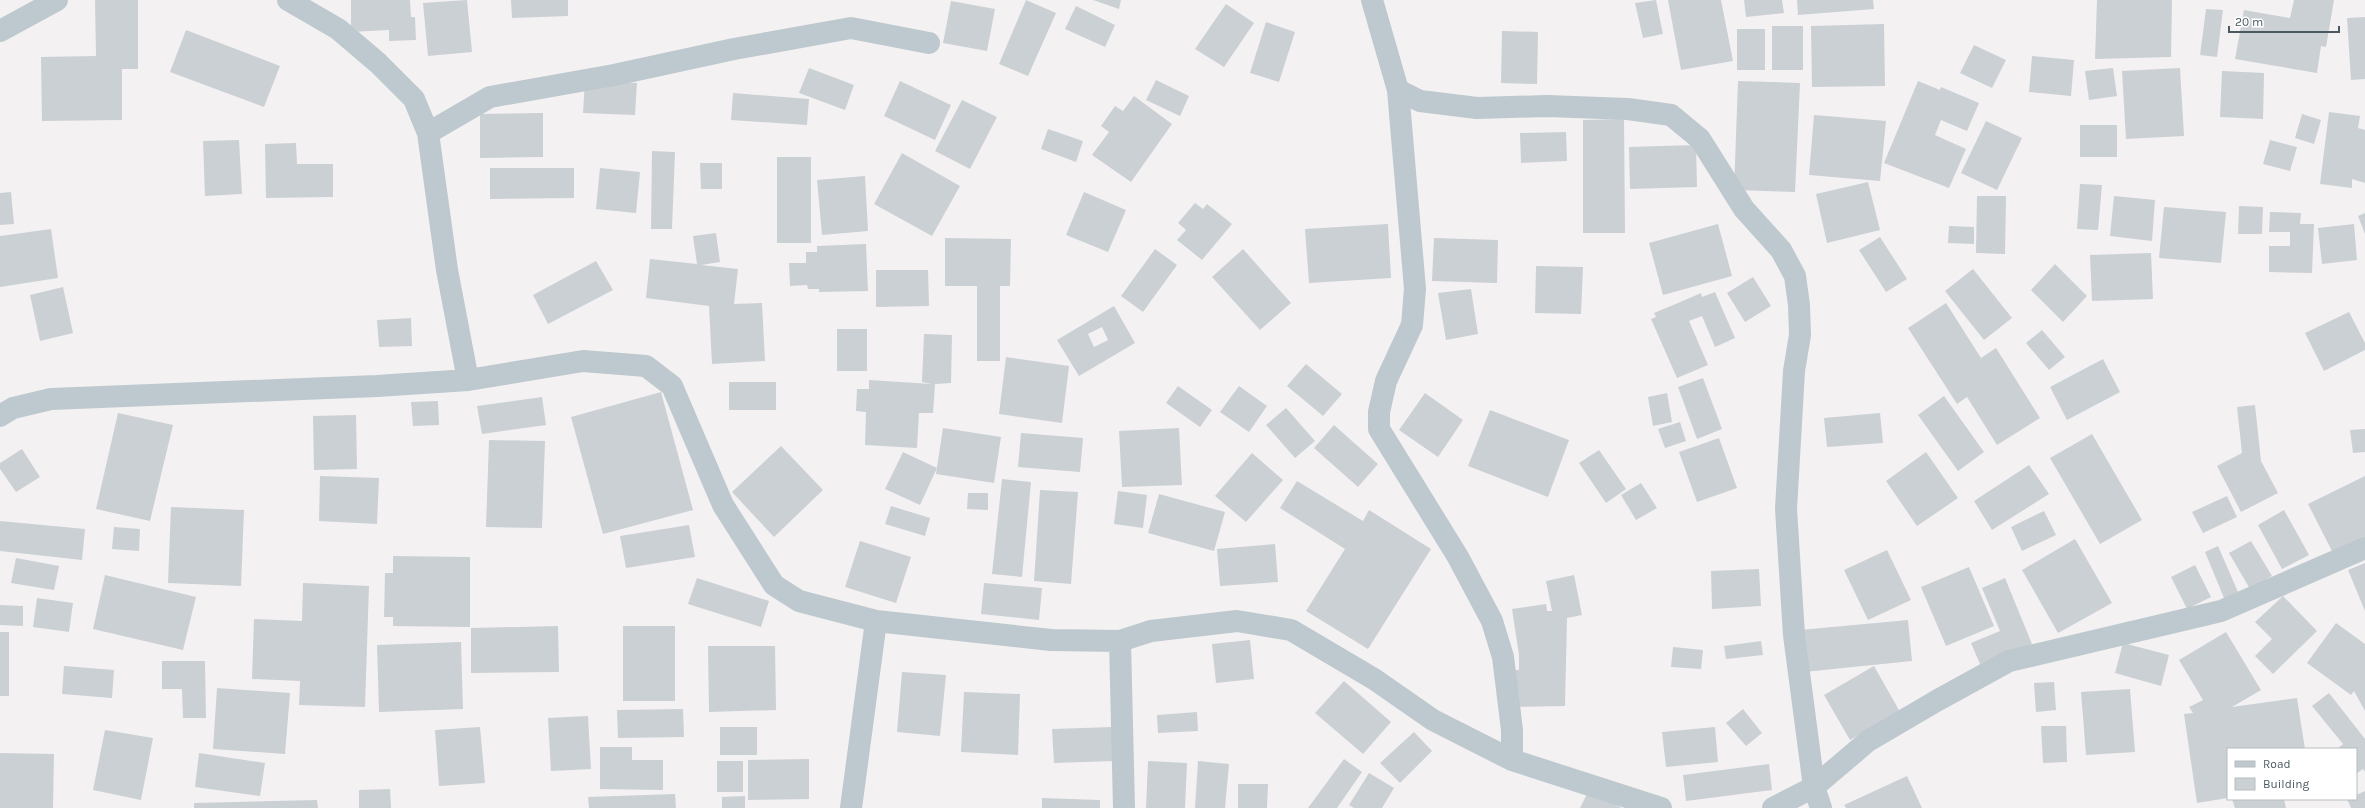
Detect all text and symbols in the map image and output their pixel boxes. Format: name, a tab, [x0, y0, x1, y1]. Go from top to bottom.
scale bar	[2229, 8, 2339, 34]
text: 20 m	[2235, 15, 2263, 29]
legend	[2227, 748, 2357, 800]
text: Road	[2263, 757, 2291, 771]
text: Building	[2263, 777, 2310, 791]

